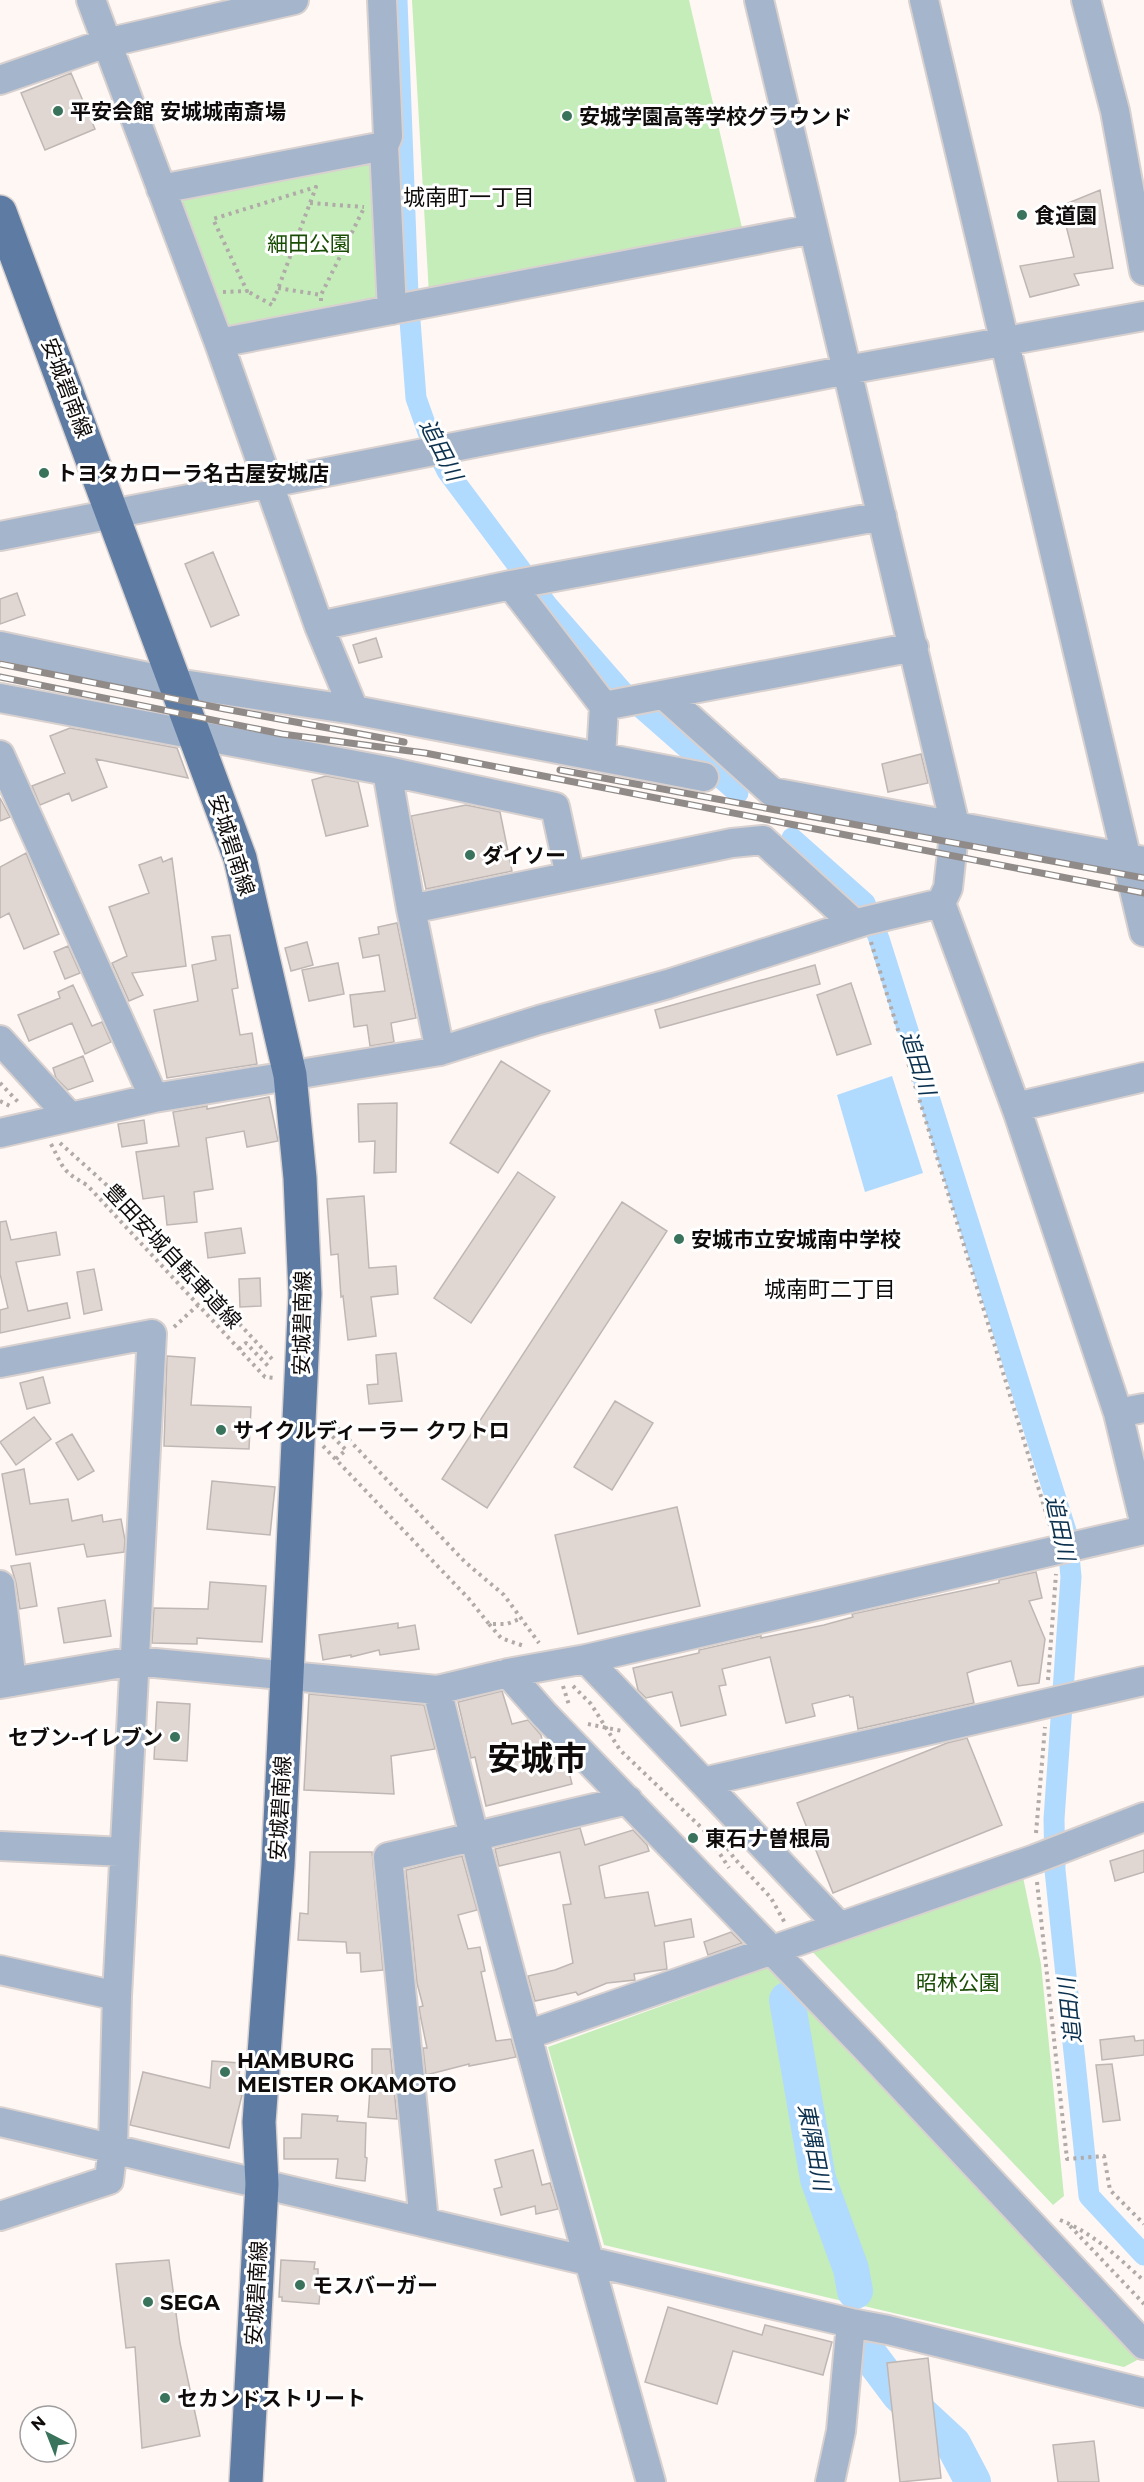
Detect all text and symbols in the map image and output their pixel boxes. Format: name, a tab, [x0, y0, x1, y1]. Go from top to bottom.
place label: 平安会館 安城城南斎場	[70, 99, 286, 124]
marker: 平安会館 安城城南斎場	[51, 104, 65, 118]
place label: 安城学園高等学校グラウンド	[579, 104, 852, 129]
marker: 安城学園高等学校グラウンド	[560, 109, 574, 123]
district label: 城南町一丁目	[403, 184, 535, 211]
place label: 食道園	[1034, 203, 1097, 228]
marker: 食道園	[1015, 208, 1029, 222]
park label: 細田公園	[267, 231, 351, 256]
street label: 安城碧南線	[37, 335, 97, 441]
water label: 追田川	[414, 414, 469, 487]
place label: トヨタカローラ名古屋安城店	[56, 461, 329, 486]
marker: トヨタカローラ名古屋安城店	[37, 466, 51, 480]
street label: 安城碧南線	[204, 791, 260, 899]
place label: ダイソー	[482, 843, 566, 868]
marker: ダイソー	[463, 848, 477, 862]
water label: 追田川	[895, 1027, 942, 1100]
street label: 豊田安城自転車道線	[99, 1178, 247, 1334]
place label: 安城市立安城南中学校	[691, 1227, 901, 1252]
marker: 安城市立安城南中学校	[672, 1232, 686, 1246]
street label: 安城碧南線	[289, 1270, 315, 1376]
district label: 城南町二丁目	[764, 1276, 896, 1303]
place label: サイクルディーラー クワトロ	[233, 1418, 509, 1443]
marker: サイクルディーラー クワトロ	[214, 1423, 228, 1437]
water label: 追田川	[1040, 1493, 1080, 1565]
place label: セブン-イレブン	[8, 1725, 163, 1750]
marker: セブン-イレブン	[168, 1730, 182, 1744]
district label: 安城市	[488, 1738, 587, 1778]
street label: 安城碧南線	[265, 1755, 295, 1861]
place label: 東石ナ曽根局	[705, 1826, 831, 1851]
marker: 東石ナ曽根局	[686, 1831, 700, 1845]
park label: 昭林公園	[916, 1970, 1000, 1995]
water label: 追田川	[1053, 1975, 1087, 2045]
place label: HAMBURG MEISTER OKAMOTO	[237, 2048, 456, 2097]
marker: HAMBURG MEISTER OKAMOTO	[218, 2065, 232, 2079]
water label: 東隅田川	[792, 2101, 836, 2195]
street label: 安城碧南線	[241, 2240, 271, 2346]
place label: モスバーガー	[312, 2273, 438, 2298]
marker: モスバーガー	[293, 2278, 307, 2292]
place label: SEGA	[160, 2290, 221, 2315]
marker: SEGA	[141, 2295, 155, 2309]
place label: セカンドストリート	[177, 2386, 366, 2411]
marker: セカンドストリート	[158, 2391, 172, 2405]
north arrow	[18, 2404, 78, 2464]
text: N	[27, 2412, 49, 2435]

